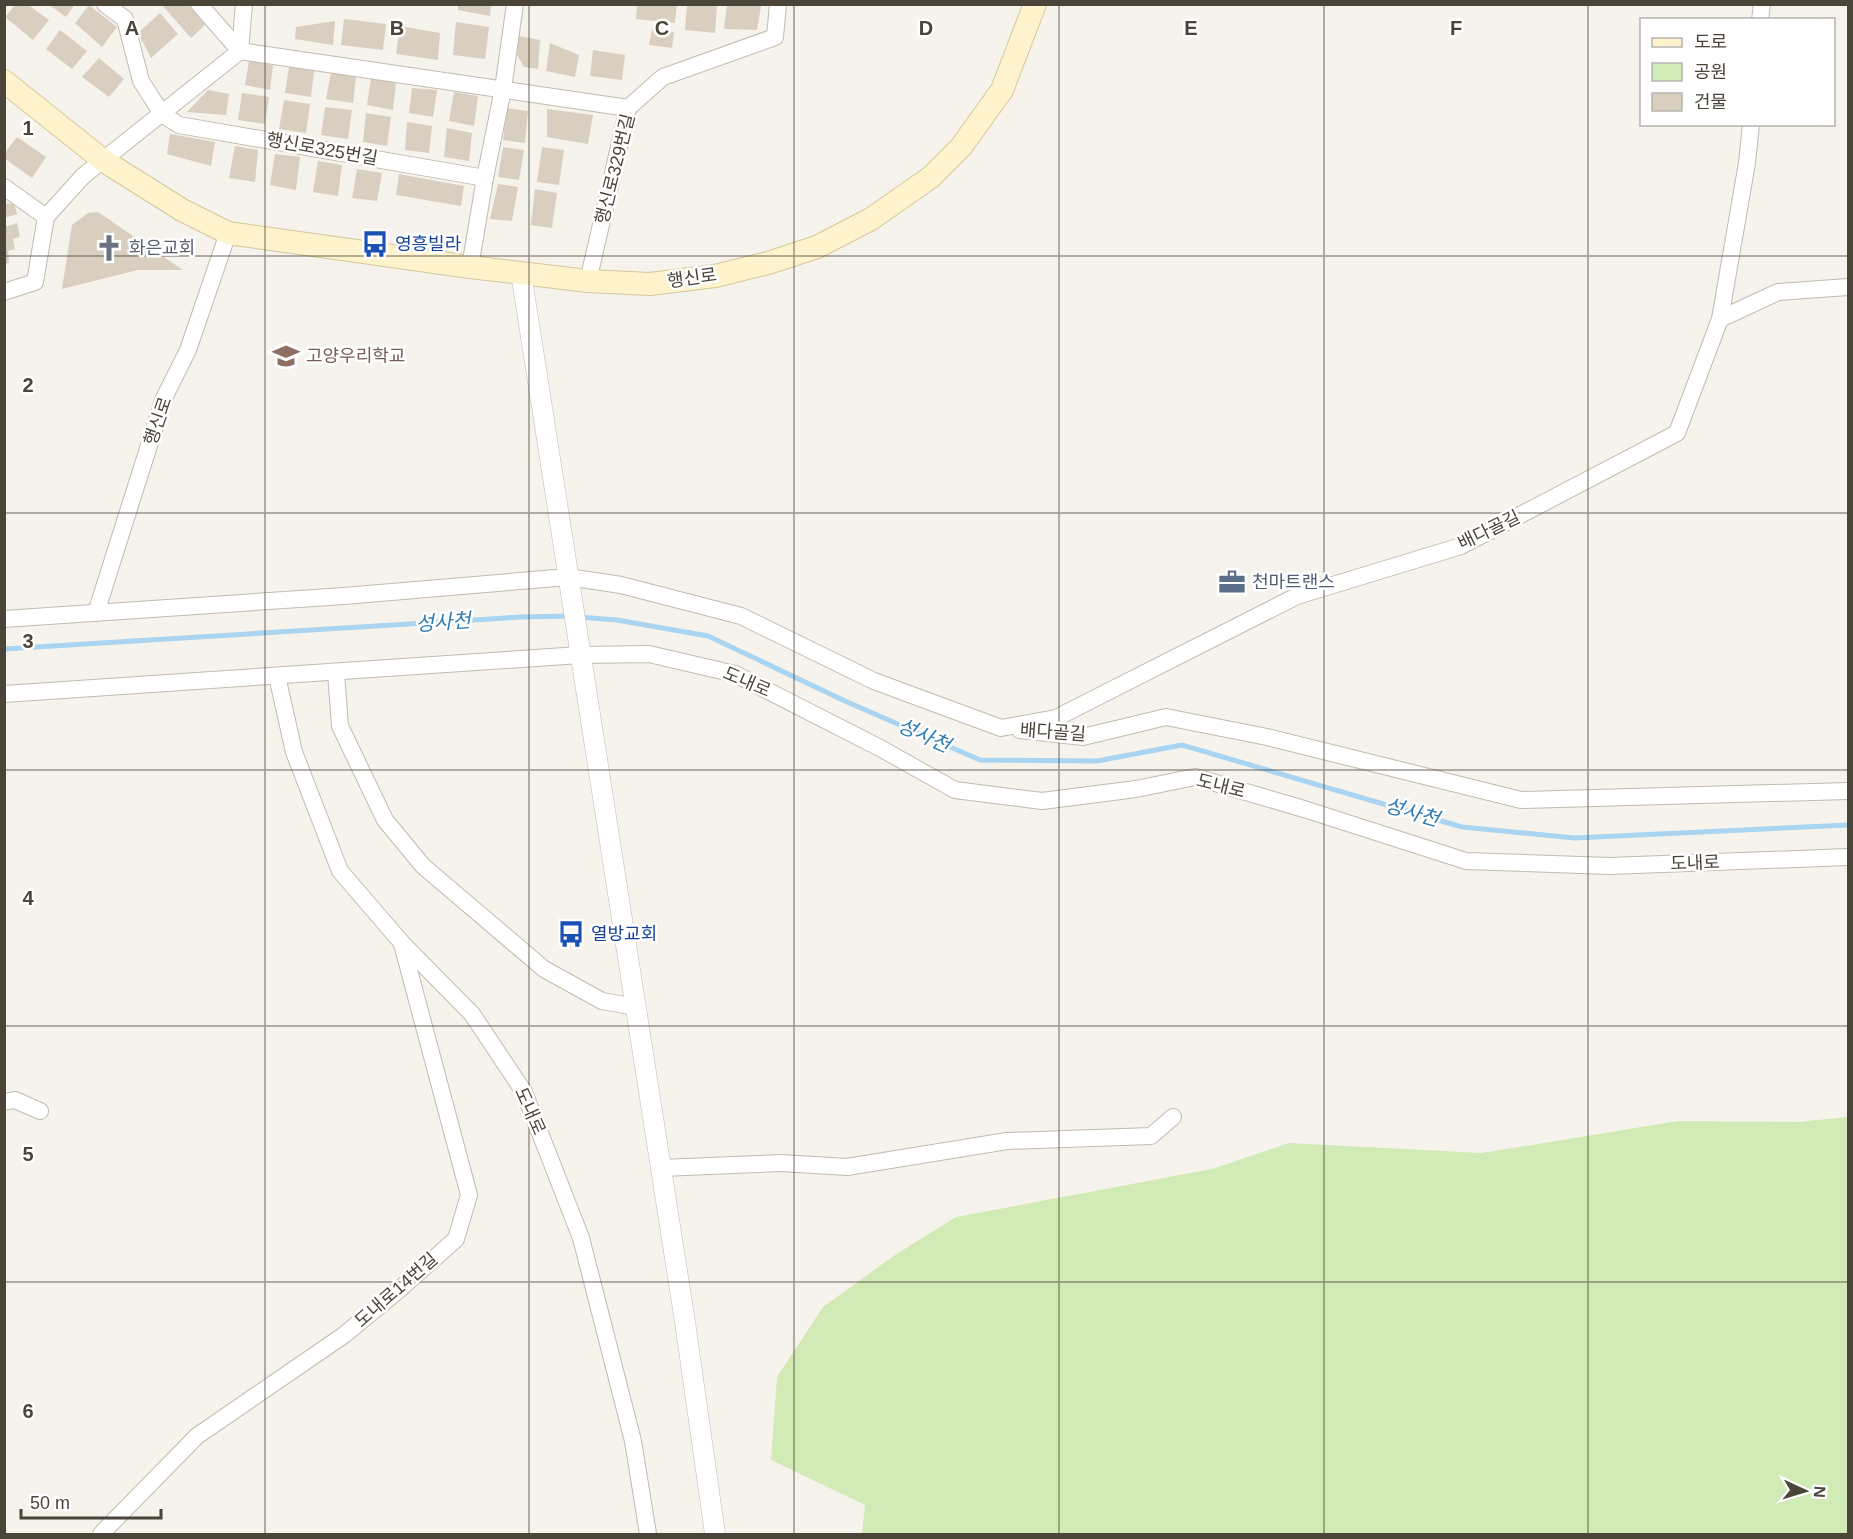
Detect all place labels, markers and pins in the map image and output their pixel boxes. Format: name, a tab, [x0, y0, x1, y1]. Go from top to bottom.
bus stop icon: 영흥빌라	[360, 229, 390, 259]
church icon: 화은교회	[94, 233, 124, 263]
place label: 영흥빌라	[395, 234, 462, 254]
place label: 화은교회	[129, 238, 195, 258]
school or university icon: 고양우리학교	[271, 341, 301, 371]
place label: 고양우리학교	[306, 346, 405, 366]
office icon: 천마트랜스	[1217, 567, 1247, 597]
place label: 천마트랜스	[1252, 572, 1335, 592]
bus stop icon: 열방교회	[556, 919, 586, 949]
place label: 열방교회	[591, 924, 657, 944]

